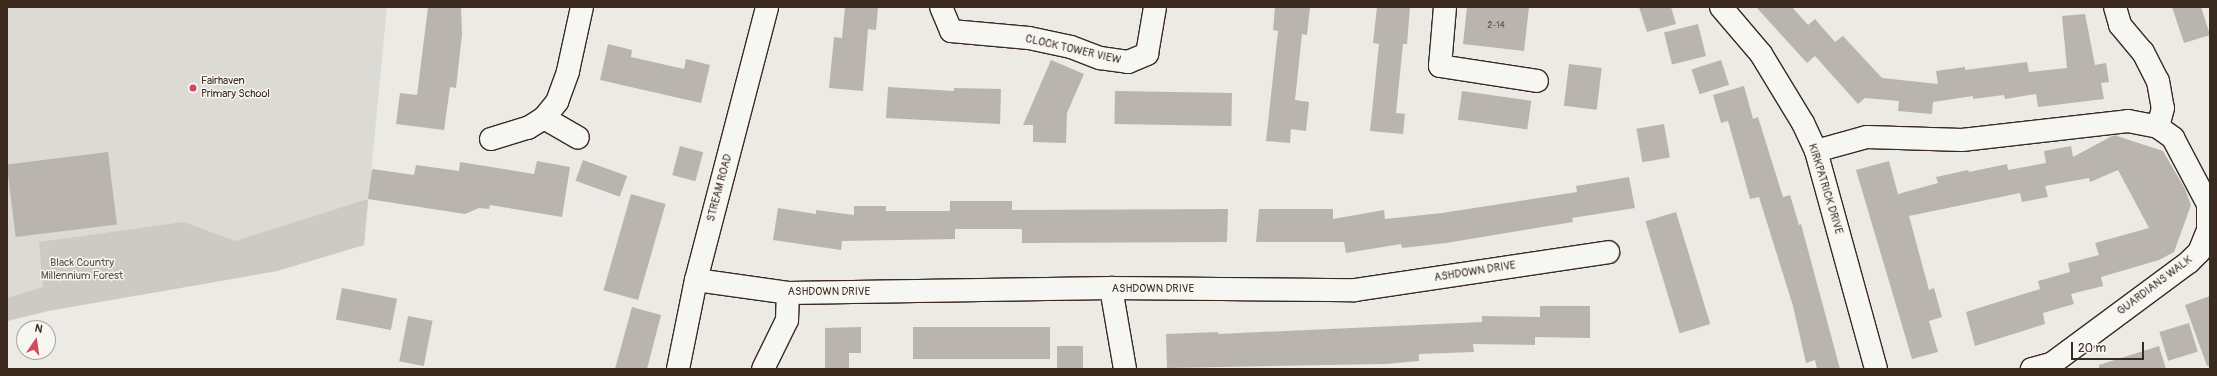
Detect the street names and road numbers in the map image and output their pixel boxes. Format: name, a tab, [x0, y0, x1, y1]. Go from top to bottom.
street label: CLOCK TOWER VIEW	[1024, 33, 1122, 67]
street label: KIRKPATRICK DRIVE	[1805, 142, 1845, 236]
street label: STREAM ROAD	[705, 153, 735, 223]
street label: GUARDIANS WALK	[2115, 254, 2195, 318]
street label: ASHDOWN DRIVE	[1433, 259, 1517, 285]
street label: ASHDOWN DRIVE	[1112, 282, 1194, 296]
street label: ASHDOWN DRIVE	[788, 285, 870, 299]

